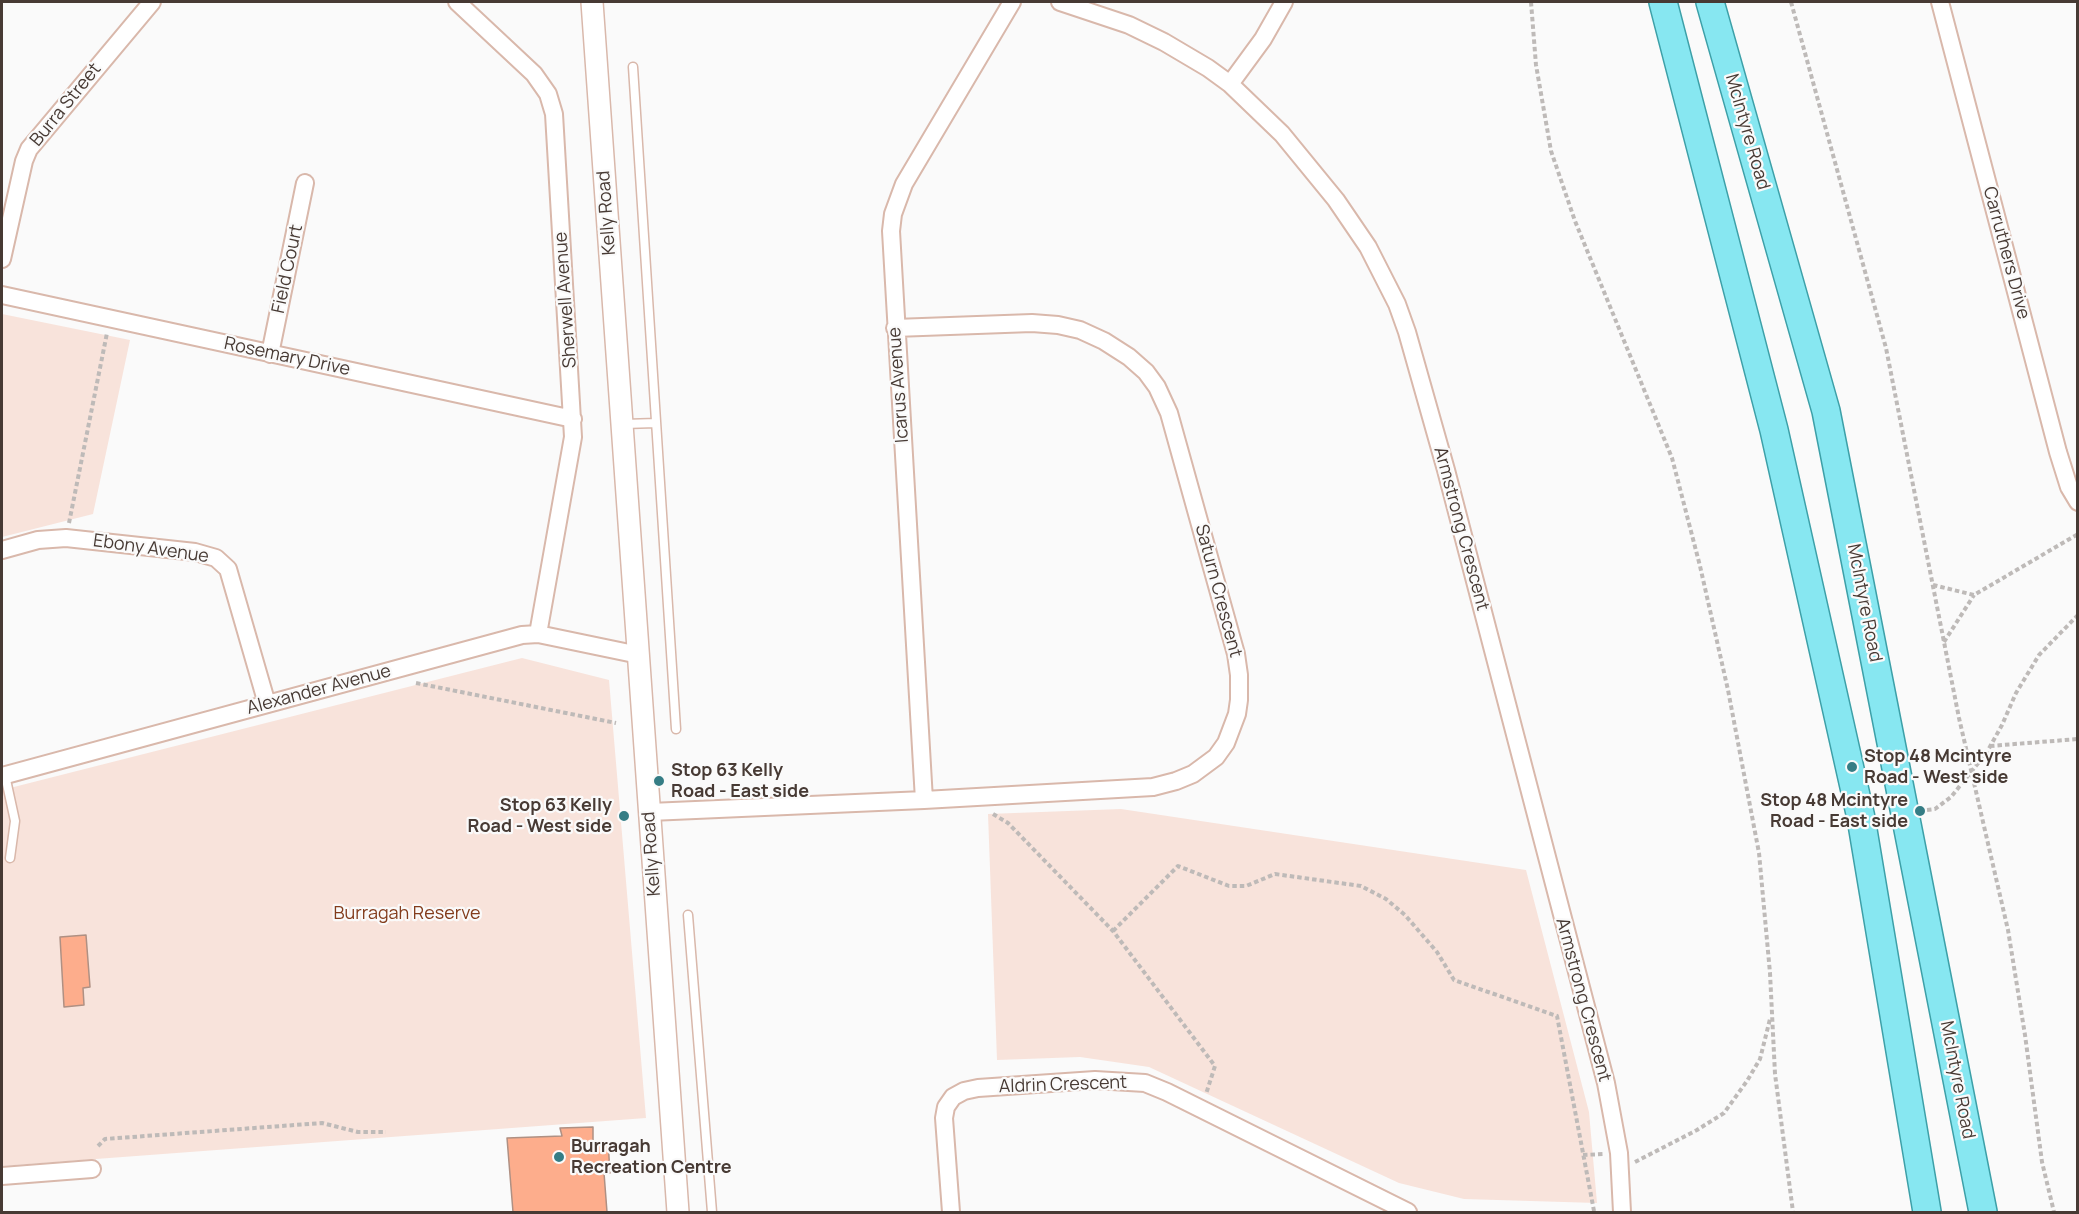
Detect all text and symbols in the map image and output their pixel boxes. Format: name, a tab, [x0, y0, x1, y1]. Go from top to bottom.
street label: Burra Street	[26, 59, 106, 151]
street label: McIntyre Road	[1720, 72, 1774, 192]
street label: Kelly Road	[593, 170, 621, 256]
street label: Carruthers Drive	[1978, 184, 2034, 322]
street label: Field Court	[268, 223, 308, 315]
street label: Sherwell Avenue	[550, 231, 582, 369]
street label: Icarus Avenue	[884, 326, 914, 444]
street label: Rosemary Drive	[222, 333, 352, 381]
street label: Armstrong Crescent	[1429, 445, 1493, 613]
street label: Saturn Crescent	[1190, 522, 1246, 660]
street label: Ebony Avenue	[92, 530, 210, 568]
street label: McIntyre Road	[1842, 542, 1886, 664]
street label: Alexander Avenue	[245, 660, 393, 720]
place label: Stop 48 Mcintyre Road - West side	[1864, 746, 2012, 789]
place label: Stop 63 Kelly Road - East side	[671, 760, 809, 802]
marker: Stop 48 Mcintyre Road - West side	[1845, 760, 1859, 774]
marker: Stop 63 Kelly Road - East side	[652, 774, 666, 788]
place label: Stop 48 Mcintyre Road - East side	[1760, 790, 1908, 832]
place label: Stop 63 Kelly Road - West side	[468, 795, 612, 838]
marker: Stop 48 Mcintyre Road - East side	[1913, 804, 1927, 818]
marker: Stop 63 Kelly Road - West side	[617, 809, 631, 823]
street label: Kelly Road	[638, 811, 666, 897]
park label: Burragah Reserve	[334, 903, 480, 925]
street label: Armstrong Crescent	[1551, 916, 1615, 1084]
street label: McIntyre Road	[1935, 1019, 1979, 1141]
street label: Aldrin Crescent	[999, 1072, 1127, 1098]
place label: Burragah Recreation Centre	[571, 1136, 732, 1178]
marker: Burragah Recreation Centre	[552, 1150, 566, 1164]

